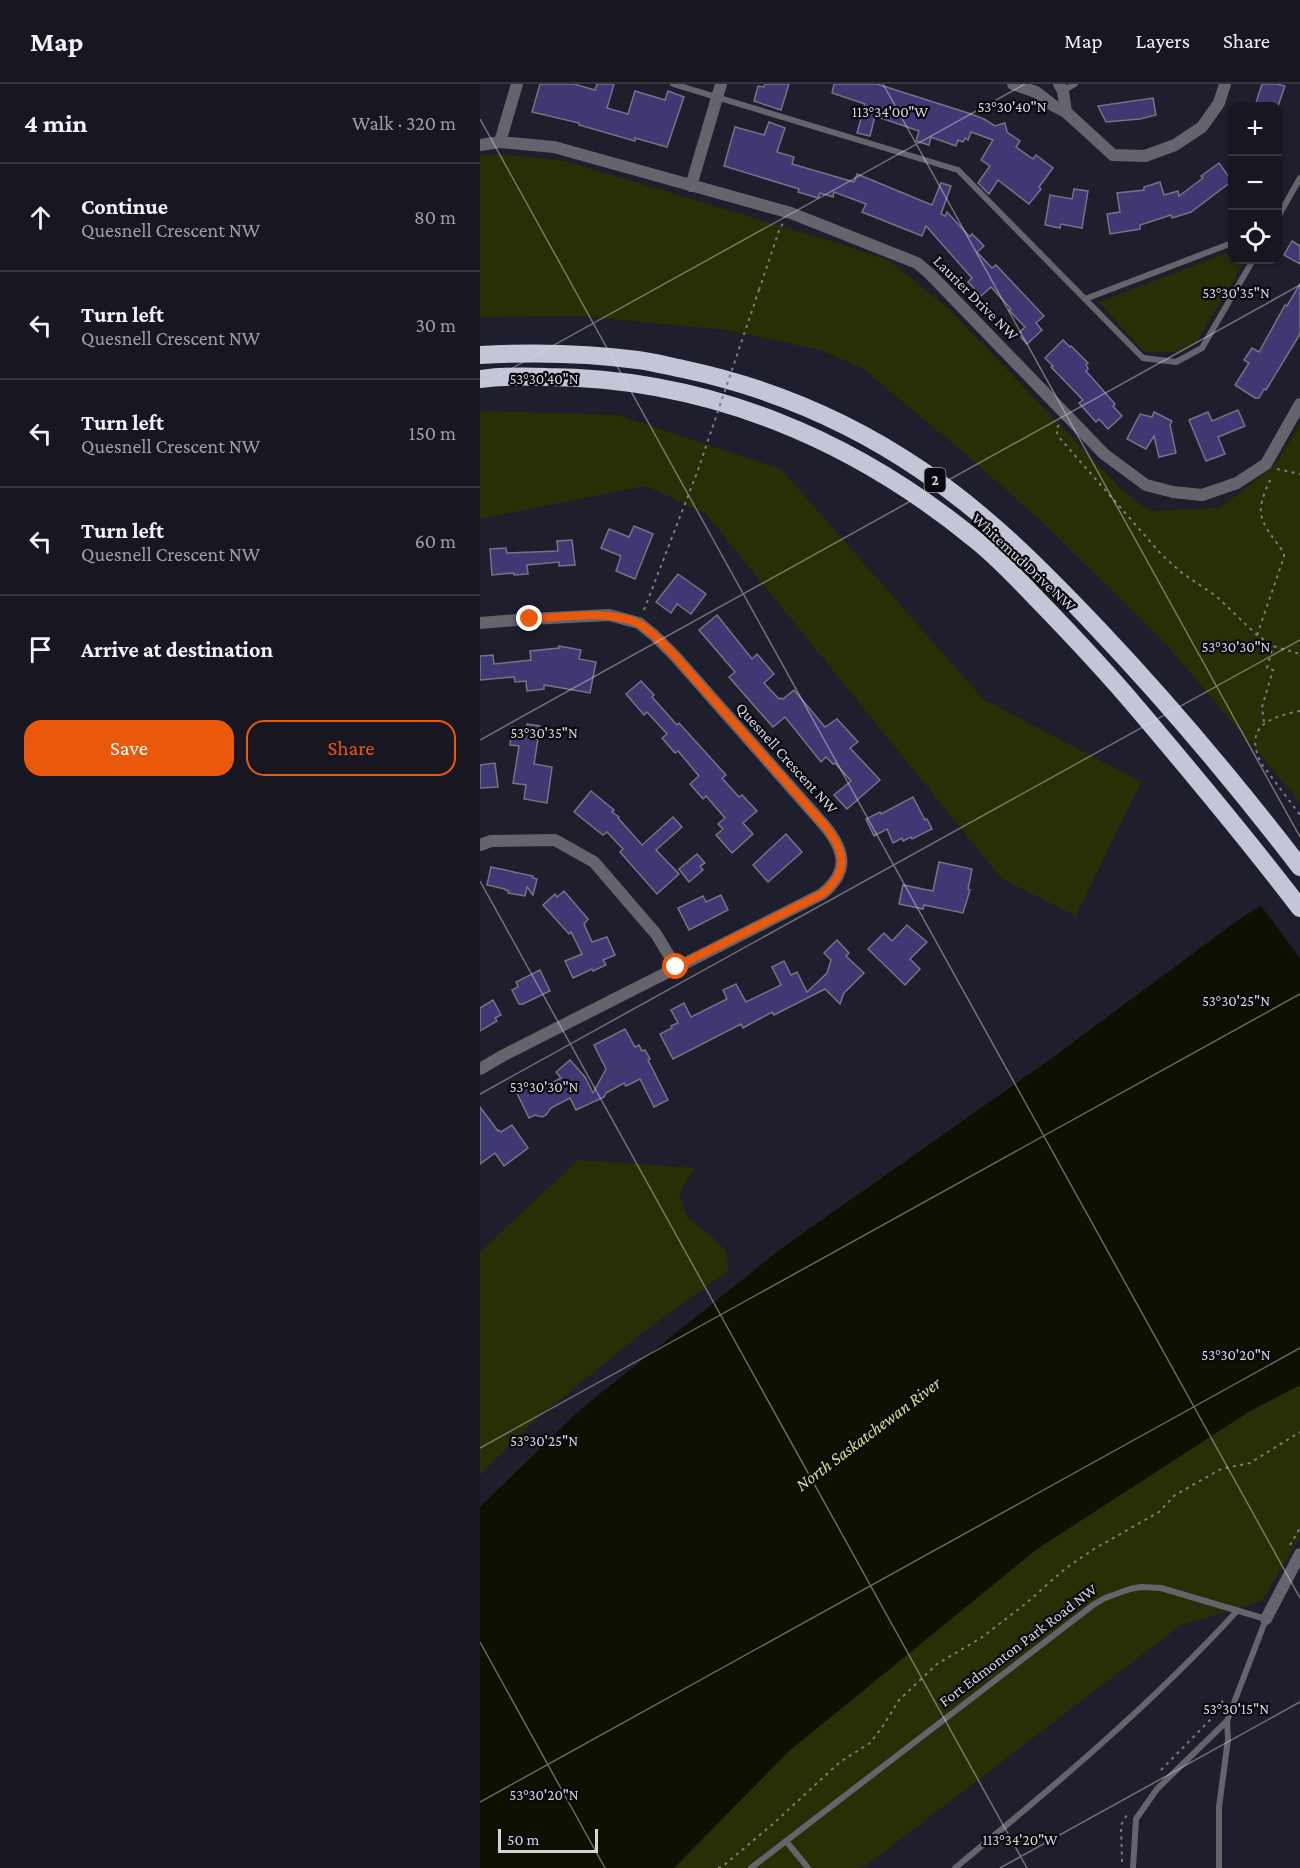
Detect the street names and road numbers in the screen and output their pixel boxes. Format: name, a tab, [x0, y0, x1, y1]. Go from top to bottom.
street label: Laurier Drive NW	[930, 252, 1022, 344]
road number: 2	[924, 468, 946, 492]
street label: Whitemud Drive NW	[969, 510, 1080, 615]
street label: Quesnell Crescent NW	[733, 699, 841, 817]
street label: Fort Edmonton Park Road NW	[936, 1580, 1100, 1710]

